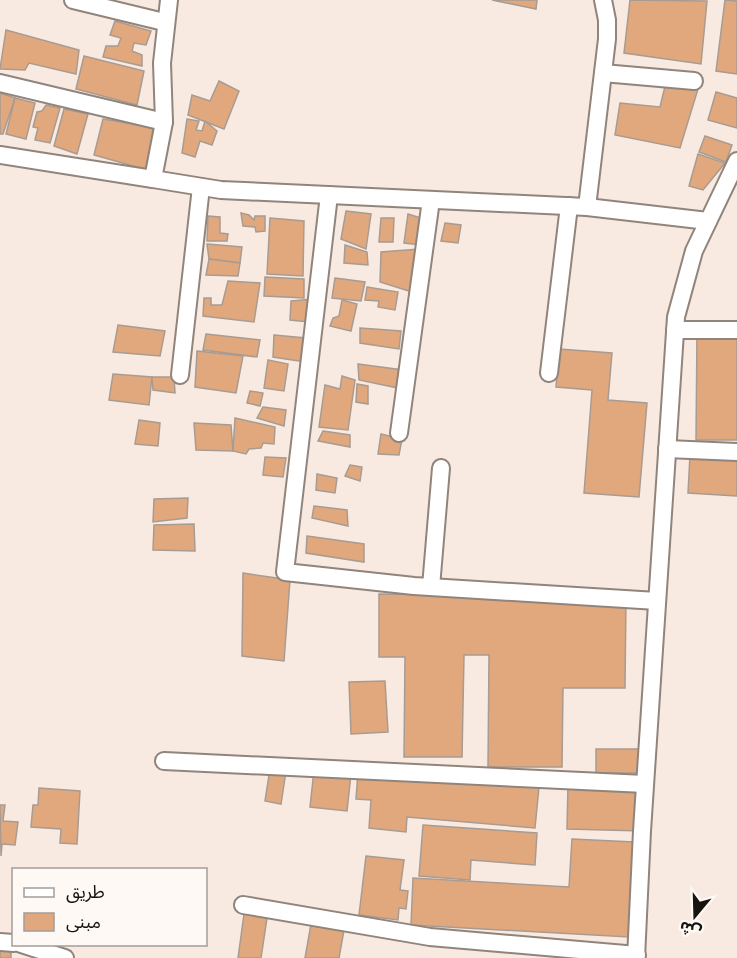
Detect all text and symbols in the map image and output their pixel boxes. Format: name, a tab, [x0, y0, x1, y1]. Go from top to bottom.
legend	[12, 868, 207, 946]
text: طريق	[66, 881, 105, 903]
north arrow	[665, 886, 725, 946]
text: مبنى	[66, 911, 101, 933]
text: ش	[676, 917, 704, 943]

